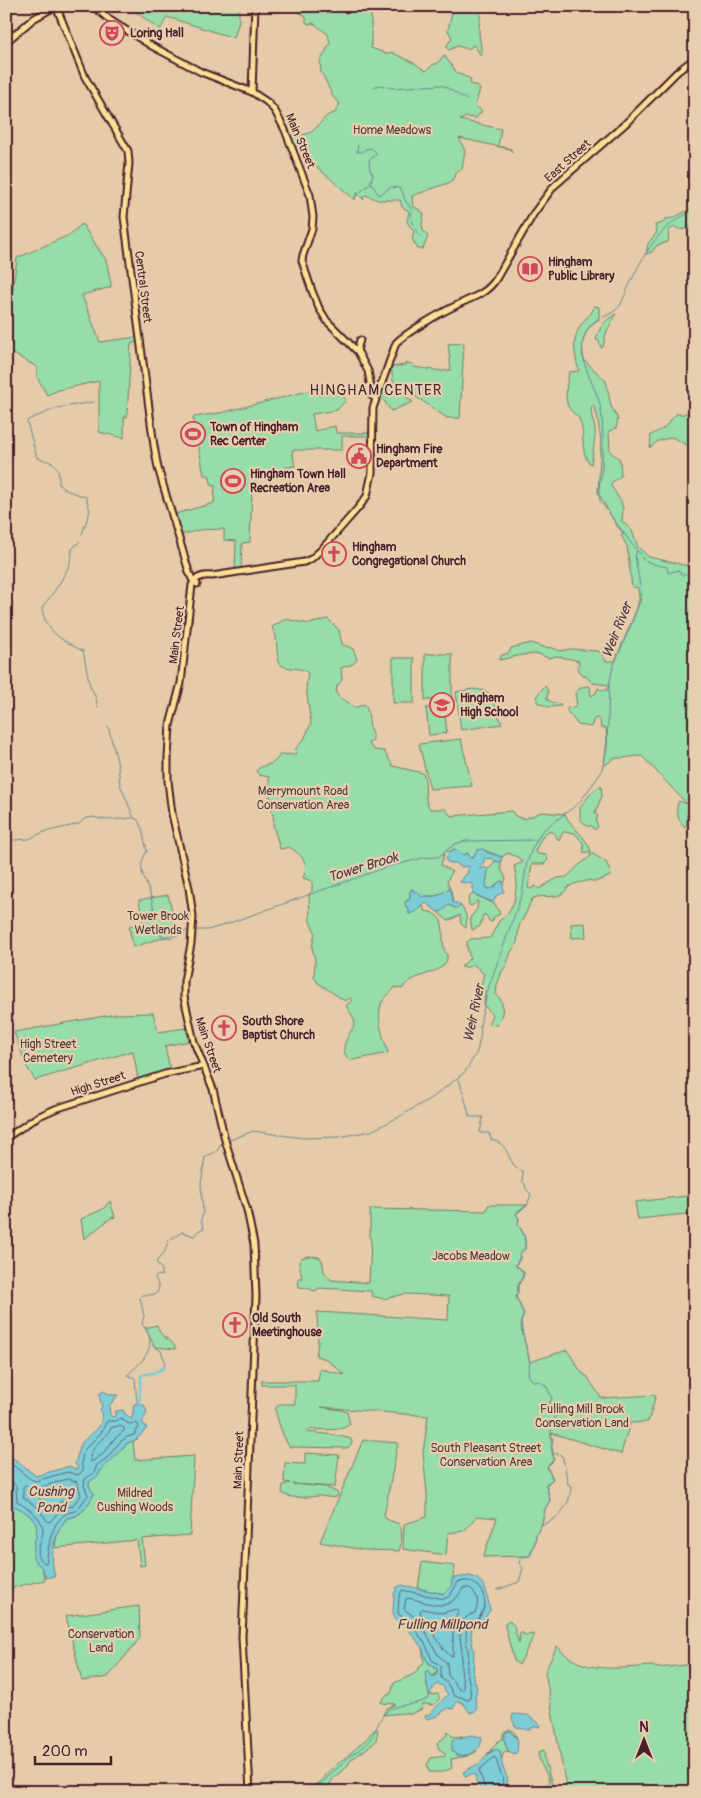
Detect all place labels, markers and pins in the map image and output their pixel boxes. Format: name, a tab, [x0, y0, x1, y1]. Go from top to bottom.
theatre icon: Loring Hall	[99, 20, 125, 46]
place label: Loring Hall	[130, 26, 184, 41]
place label: Hingham Public Library	[548, 255, 615, 284]
library icon: Hingham Public Library	[517, 256, 543, 282]
place label: Town of Hingham Rec Center	[209, 420, 299, 449]
sports icon: Town of Hingham Rec Center	[180, 421, 206, 447]
place label: Hingham Fire Department	[376, 442, 443, 471]
public building icon: Hingham Fire Department	[346, 443, 372, 469]
place label: Hingham Town Hall Recreation Area	[250, 467, 346, 496]
sports icon: Hingham Town Hall Recreation Area	[220, 468, 246, 494]
place label: Hingham Congregational Church	[352, 540, 466, 569]
church icon: Hingham Congregational Church	[321, 541, 347, 567]
place label: Hingham High School	[460, 691, 519, 720]
school or university icon: Hingham High School	[429, 692, 455, 718]
place label: South Shore Baptist Church	[242, 1014, 315, 1043]
church icon: South Shore Baptist Church	[211, 1015, 237, 1041]
place label: Old South Meetinghouse	[252, 1311, 323, 1340]
church icon: Old South Meetinghouse	[222, 1312, 248, 1338]

